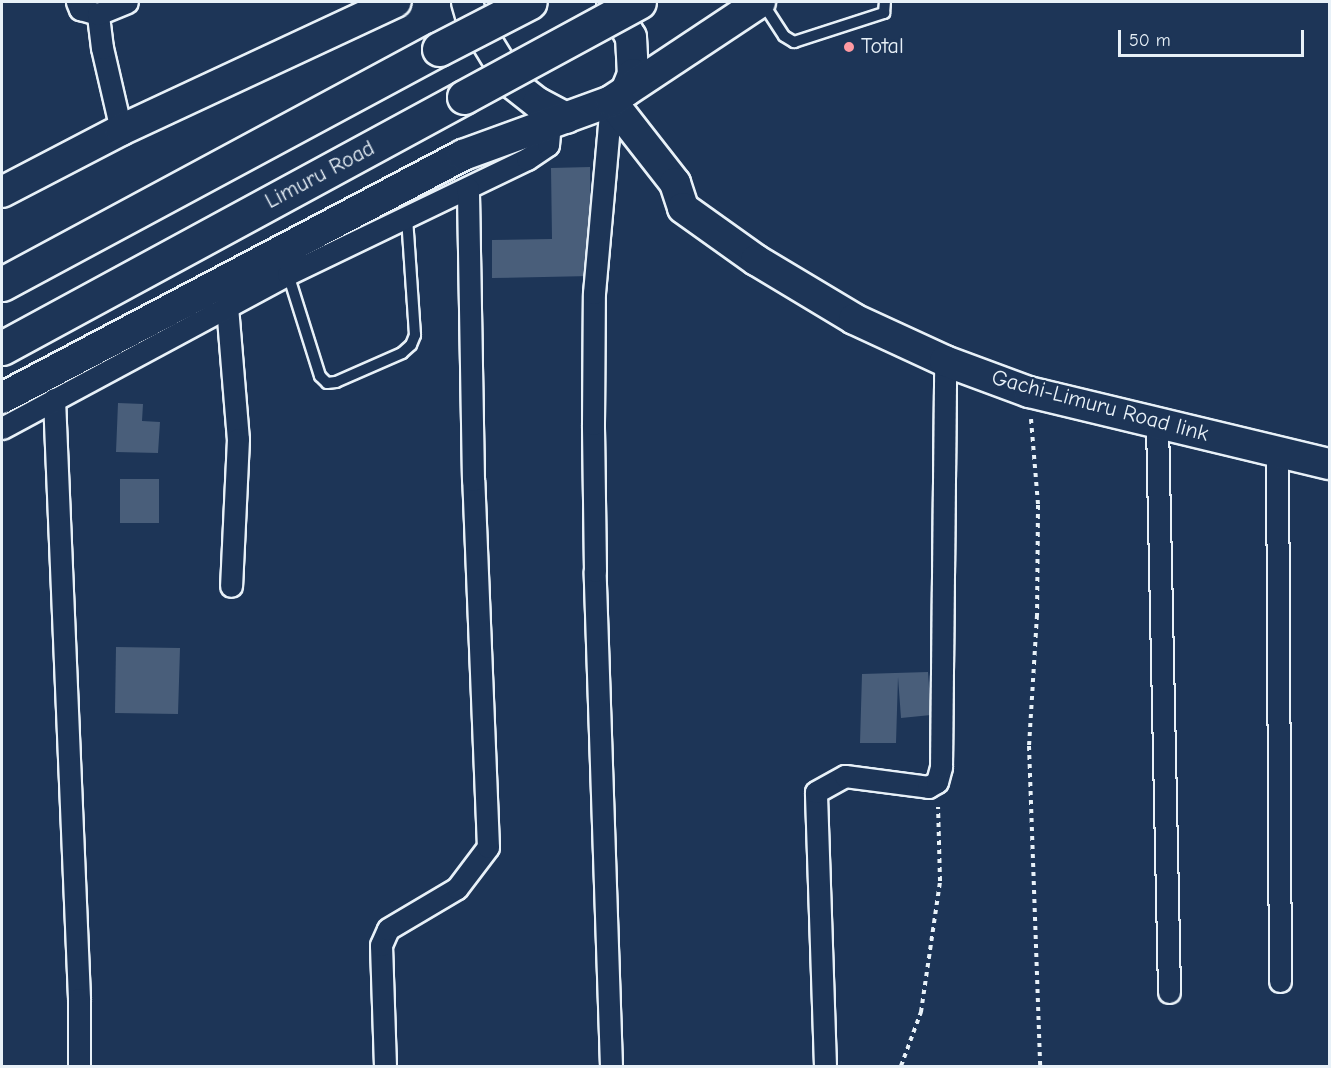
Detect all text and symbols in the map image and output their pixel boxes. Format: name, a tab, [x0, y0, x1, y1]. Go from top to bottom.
scale bar	[1121, 18, 1307, 56]
text: 50 m	[1129, 30, 1171, 51]
place label: Total	[861, 34, 904, 60]
marker: Total	[842, 40, 856, 54]
street label: Limuru Road	[261, 135, 379, 215]
street label: Gachi-Limuru Road link	[989, 364, 1211, 448]

